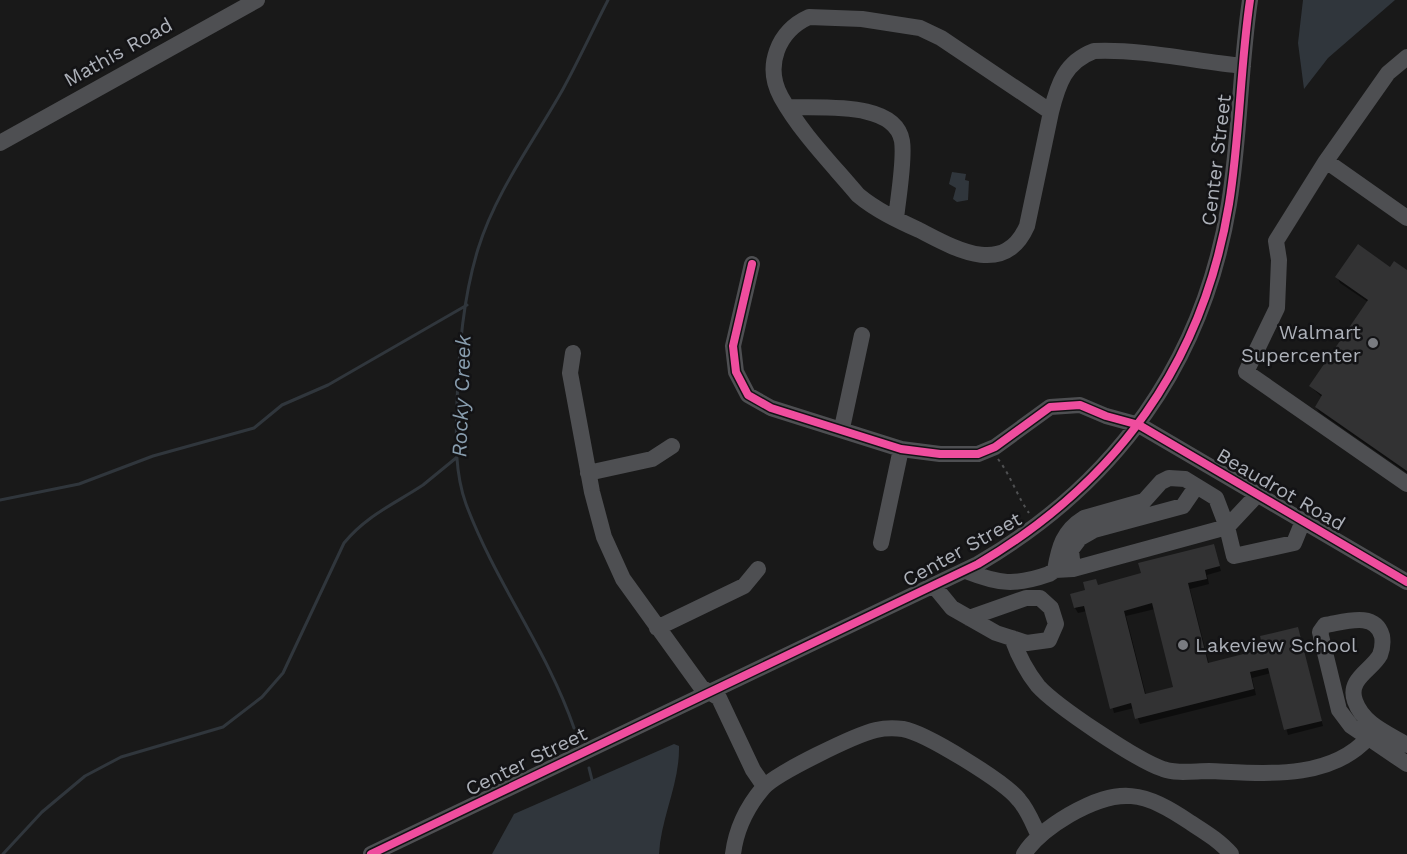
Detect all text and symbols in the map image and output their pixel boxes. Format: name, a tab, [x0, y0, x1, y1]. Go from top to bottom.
street label: Mathis Road	[60, 12, 176, 92]
street label: Center Street	[1196, 92, 1236, 227]
place label: Walmart Supercenter	[1241, 320, 1362, 367]
water label: Rocky Creek	[446, 334, 476, 458]
marker: Walmart Supercenter	[1366, 336, 1380, 350]
street label: Beaudrot Road	[1212, 442, 1350, 536]
street label: Center Street	[898, 506, 1026, 592]
place label: Lakeview School	[1195, 633, 1357, 657]
marker: Lakeview School	[1176, 638, 1190, 652]
street label: Center Street	[461, 721, 591, 801]

